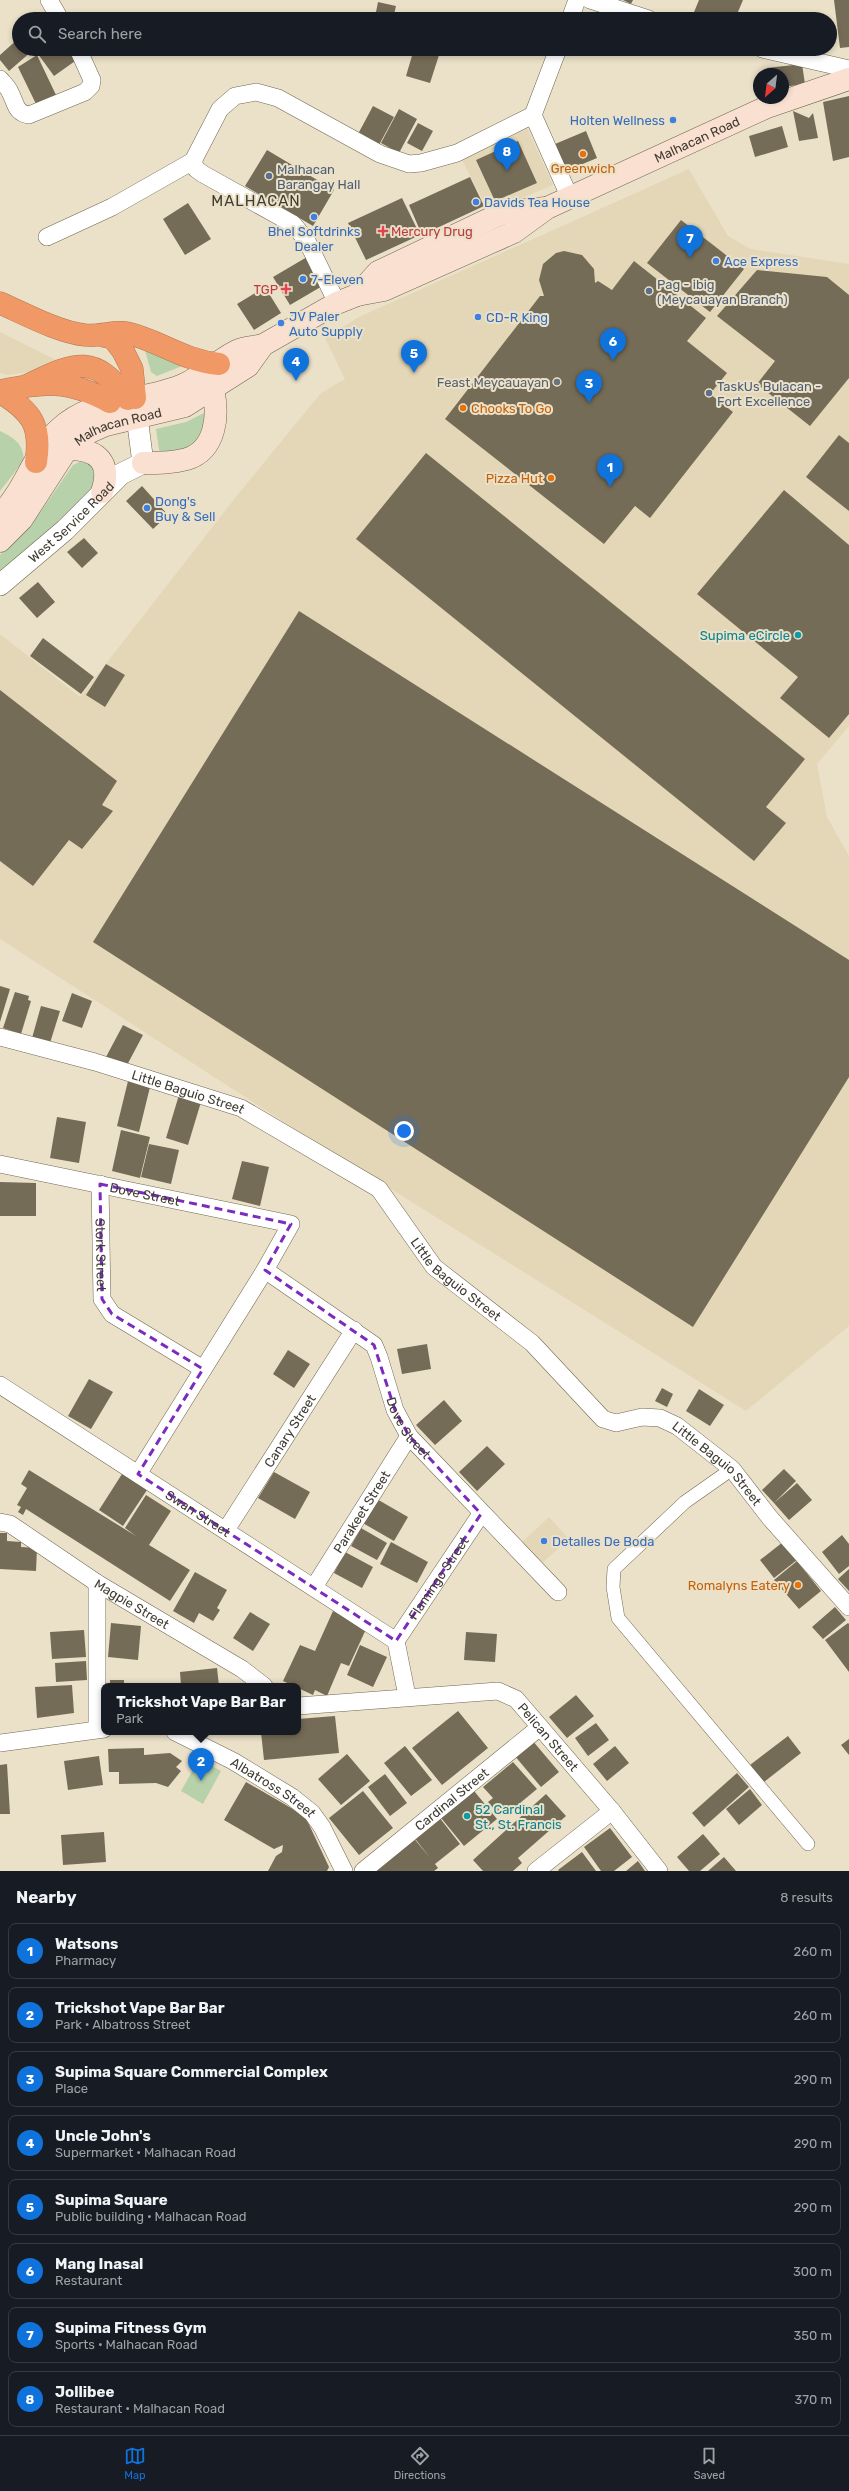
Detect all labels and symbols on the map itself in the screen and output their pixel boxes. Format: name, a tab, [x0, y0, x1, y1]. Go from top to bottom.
north arrow	[753, 68, 789, 104]
place label: Holten Wellness	[570, 113, 665, 128]
street label: Malhacan Road	[652, 113, 742, 165]
marker: Holten Wellness	[668, 115, 678, 125]
pin: 8	[494, 138, 520, 171]
marker: Greenwich	[578, 149, 588, 159]
place label: Greenwich	[551, 161, 615, 176]
place label: Malhacan Barangay Hall	[277, 162, 360, 193]
marker: Malhacan Barangay Hall	[264, 171, 274, 181]
district label: MALHACAN	[211, 192, 301, 210]
place label: Davids Tea House	[484, 195, 590, 210]
marker: Davids Tea House	[471, 197, 481, 207]
marker: Bhel Softdrinks Dealer	[309, 212, 319, 222]
place label: Bhel Softdrinks Dealer	[268, 224, 361, 254]
place label: Mercury Drug	[391, 224, 473, 240]
pin: 7	[677, 225, 703, 258]
marker: Mercury Drug	[378, 226, 388, 236]
place label: Ace Express	[724, 254, 799, 269]
marker: Ace Express	[711, 256, 721, 266]
place label: 7-Eleven	[311, 272, 364, 287]
marker: 7-Eleven	[298, 274, 308, 284]
place label: Pag - ibig (Meycauayan Branch)	[657, 277, 788, 307]
place label: TGP	[253, 282, 278, 297]
marker: TGP	[281, 284, 291, 294]
marker: Pag - ibig (Meycauayan Branch)	[644, 286, 654, 296]
place label: JV Paler Auto Supply	[289, 309, 363, 339]
place label: CD-R King	[486, 310, 548, 326]
marker: CD-R King	[473, 312, 483, 322]
marker: JV Paler Auto Supply	[276, 318, 286, 328]
pin: 6	[600, 328, 626, 361]
pin: 5	[401, 340, 427, 373]
pin: 4	[283, 348, 309, 381]
pin: 3	[576, 370, 602, 403]
place label: Feast Meycauayan	[437, 375, 549, 390]
marker: Feast Meycauayan	[552, 377, 562, 387]
place label: TaskUs Bulacan - Fort Excellence	[717, 379, 821, 409]
marker: TaskUs Bulacan - Fort Excellence	[704, 388, 714, 398]
place label: Chooks To Go	[471, 401, 552, 416]
marker: Chooks To Go	[458, 403, 468, 413]
street label: Malhacan Road	[71, 404, 163, 448]
pin: 1	[597, 454, 623, 487]
place label: Pizza Hut	[486, 471, 543, 486]
marker: Pizza Hut	[546, 473, 556, 483]
street label: West Service Road	[25, 478, 117, 565]
place label: Dong's Buy & Sell	[155, 494, 215, 524]
marker: Dong's Buy & Sell	[142, 503, 152, 513]
place label: Supima eCircle	[700, 628, 790, 643]
marker: Supima eCircle	[793, 630, 803, 640]
street label: Little Baguio Street	[130, 1067, 248, 1116]
your location	[394, 1121, 414, 1141]
street label: Dove Street	[109, 1179, 181, 1208]
street label: Stork Street	[93, 1218, 109, 1292]
street label: Little Baguio Street	[408, 1235, 504, 1324]
street label: Canary Street	[261, 1391, 318, 1470]
street label: Dove Street	[384, 1395, 434, 1462]
street label: Little Baguio Street	[670, 1418, 765, 1508]
street label: Parakeet Street	[330, 1468, 393, 1556]
street label: Swan Street	[163, 1487, 233, 1540]
street label: Flamingo Street	[405, 1534, 471, 1622]
place label: Detalles De Boda	[552, 1534, 654, 1549]
marker: Detalles De Boda	[539, 1536, 549, 1546]
street label: Magpie Street	[92, 1576, 172, 1632]
place label: Romalyns Eatery	[688, 1578, 790, 1593]
marker: Romalyns Eatery	[793, 1580, 803, 1590]
street label: Pelican Street	[515, 1700, 582, 1774]
pin: 2	[188, 1748, 214, 1781]
street label: Albatross Street	[228, 1754, 320, 1819]
street label: Cardinal Street	[412, 1765, 491, 1833]
place label: 52 Cardinal St., St. Francis	[475, 1802, 562, 1832]
marker: 52 Cardinal St., St. Francis	[462, 1811, 472, 1821]

